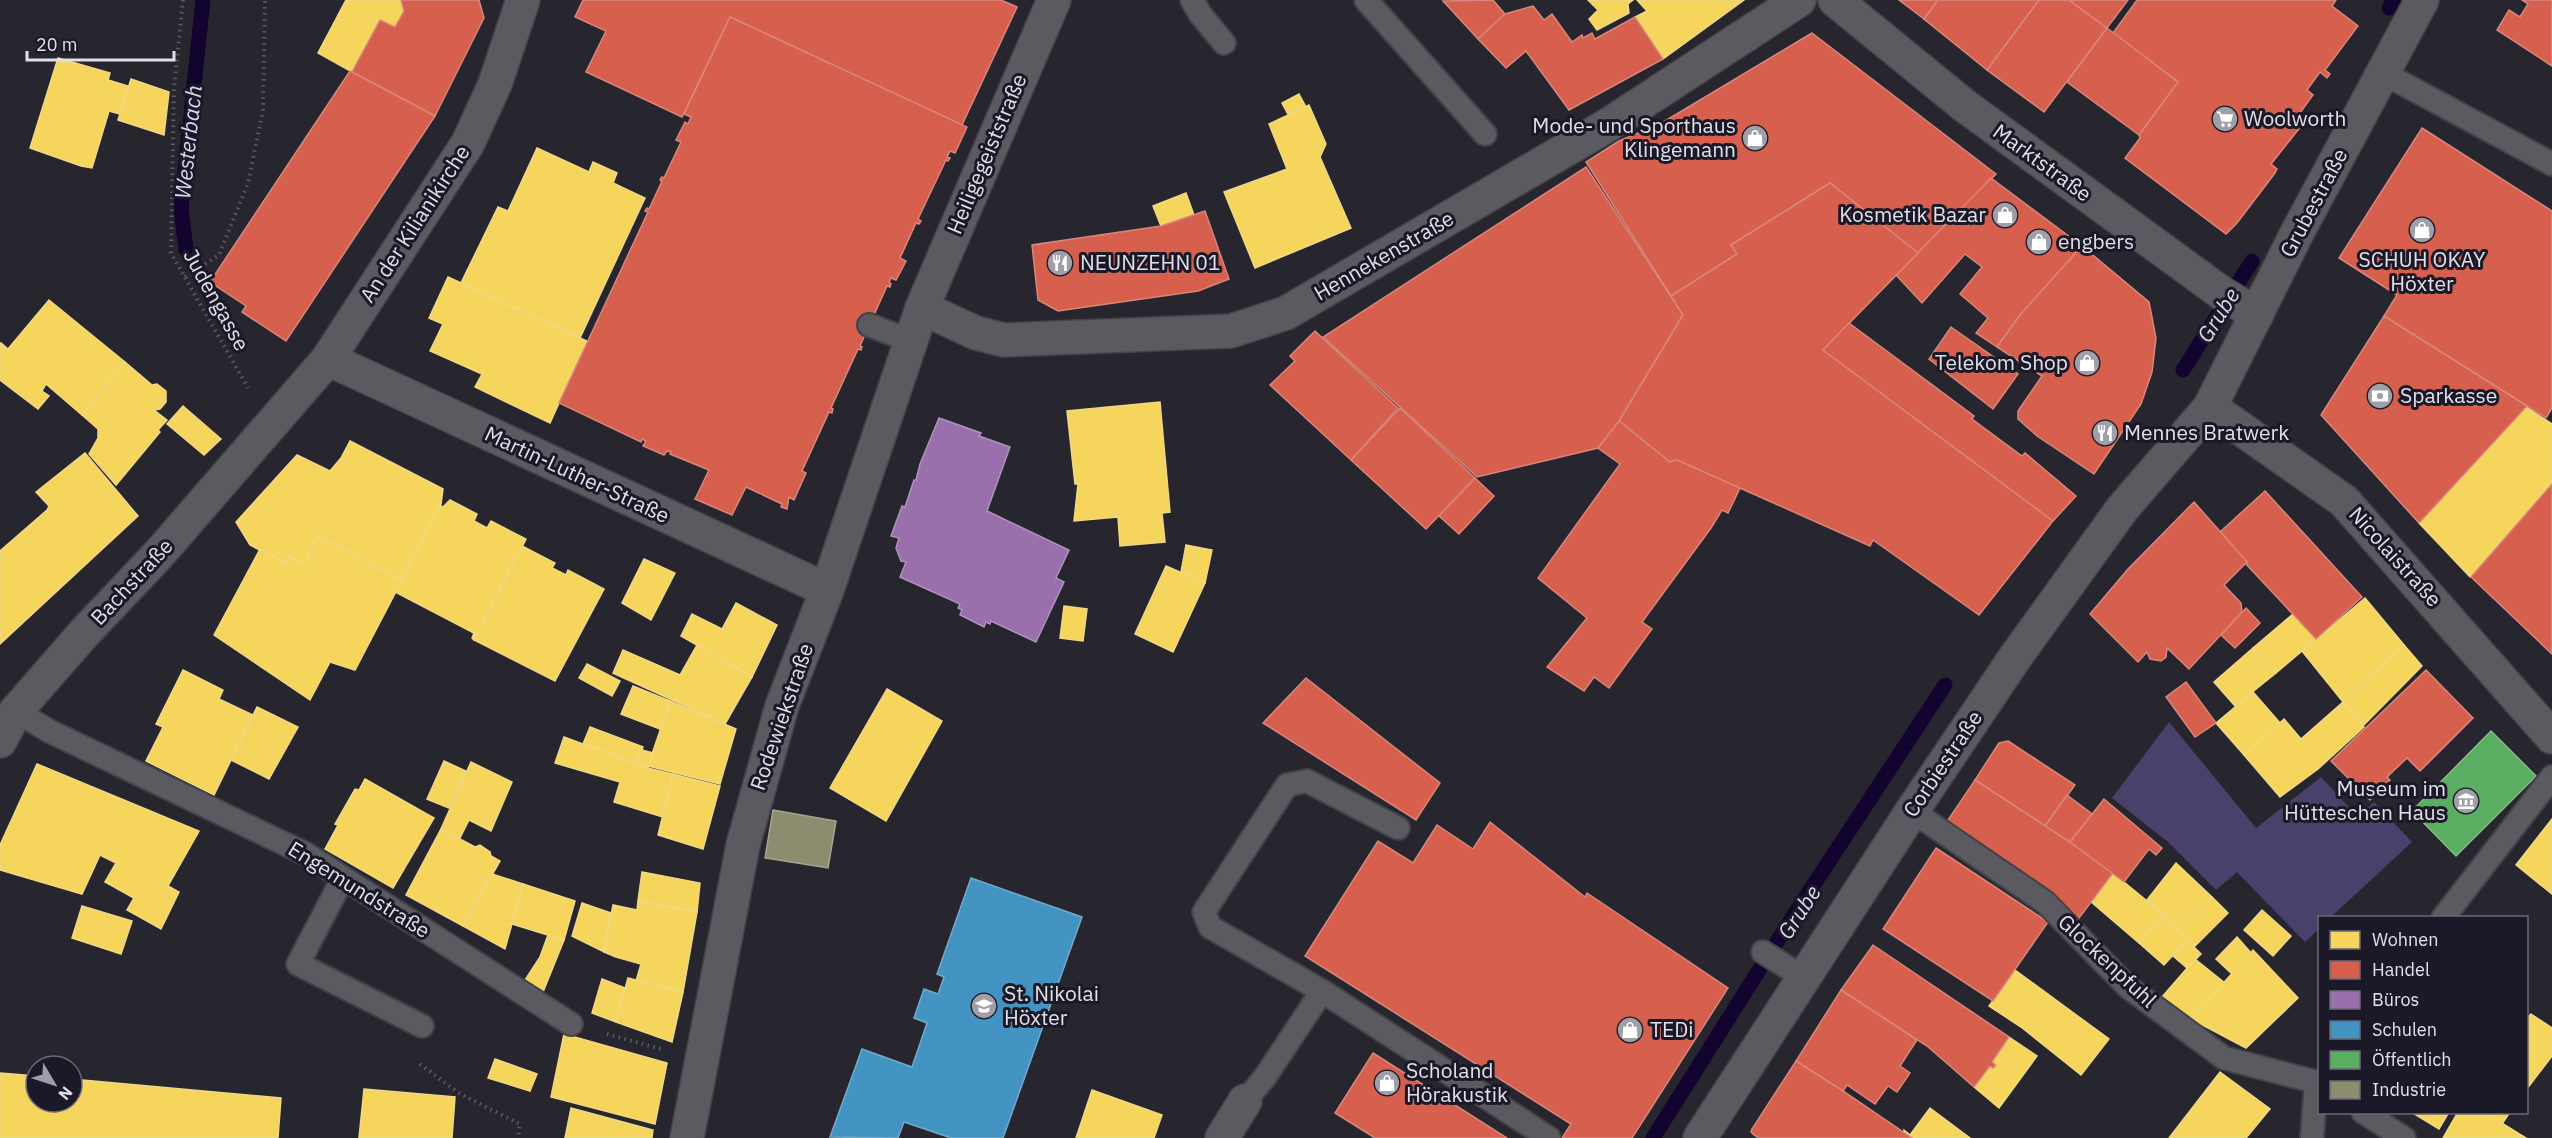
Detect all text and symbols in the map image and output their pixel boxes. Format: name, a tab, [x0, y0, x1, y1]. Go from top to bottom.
scale bar	[27, 24, 174, 62]
text: 20 m	[36, 33, 78, 56]
street label: Heiligegeiststraße	[940, 69, 1032, 238]
water label: Westerbach	[167, 83, 208, 200]
supermarket icon: Woolworth	[2210, 104, 2240, 134]
place label: Woolworth	[2244, 104, 2346, 132]
place label: Mode- und Sporthaus Klingemann	[1532, 111, 1736, 163]
street label: Marktstraße	[1988, 117, 2098, 207]
shop icon: Mode- und Sporthaus Klingemann	[1740, 123, 1770, 153]
street label: An der Kilianikirche	[353, 139, 476, 308]
street label: Grubestraße	[2273, 143, 2353, 262]
place label: Kosmetik Bazar	[1839, 200, 1986, 228]
shop icon: Kosmetik Bazar	[1990, 200, 2020, 230]
street label: Hennekenstraße	[1308, 204, 1459, 307]
shop icon: SCHUH OKAY Höxter	[2407, 215, 2437, 245]
shop icon: engbers	[2024, 227, 2054, 257]
place label: engbers	[2058, 227, 2134, 255]
street label: Judengasse	[177, 244, 256, 355]
place label: SCHUH OKAY Höxter	[2358, 245, 2486, 297]
restaurant icon: NEUNZEHN 01	[1045, 248, 1075, 278]
place label: NEUNZEHN 01	[1080, 248, 1220, 276]
water label: Grube	[2190, 282, 2245, 347]
place label: Telekom Shop	[1935, 348, 2068, 376]
shop icon: Telekom Shop	[2072, 348, 2102, 378]
bank icon: Sparkasse	[2365, 381, 2395, 411]
place label: Sparkasse	[2400, 381, 2497, 409]
restaurant icon: Mennes Bratwerk	[2090, 418, 2120, 448]
place label: Mennes Bratwerk	[2124, 418, 2289, 446]
street label: Martin-Luther-Straße	[481, 419, 674, 529]
street label: Nicolaistraße	[2343, 500, 2448, 612]
street label: Bachstraße	[84, 532, 179, 631]
street label: Rodewiekstraße	[743, 640, 819, 794]
street label: Corbiestraße	[1896, 705, 1988, 822]
place label: Museum im Hütteschen Haus	[2284, 774, 2446, 826]
museum icon: Museum im Hütteschen Haus	[2451, 786, 2481, 816]
street label: Engemundstraße	[283, 834, 436, 944]
water label: Grube	[1770, 879, 1827, 944]
street label: Glockenpfuhl	[2052, 907, 2163, 1013]
legend	[2318, 916, 2528, 1114]
text: Wohnen	[2372, 928, 2438, 951]
text: Handel	[2372, 958, 2430, 981]
place label: St. Nikolai Höxter	[1004, 979, 1099, 1031]
text: Büros	[2372, 988, 2419, 1011]
school or university icon: St. Nikolai Höxter	[969, 991, 999, 1021]
shop icon: TEDi	[1615, 1015, 1645, 1045]
place label: TEDi	[1650, 1015, 1694, 1043]
text: Schulen	[2372, 1018, 2437, 1041]
text: Öffentlich	[2372, 1048, 2451, 1071]
north arrow	[24, 1054, 84, 1114]
place label: Scholand Hörakustik	[1406, 1056, 1508, 1108]
shop icon: Scholand Hörakustik	[1372, 1068, 1402, 1098]
text: Industrie	[2372, 1078, 2446, 1101]
text: N	[54, 1083, 77, 1104]

